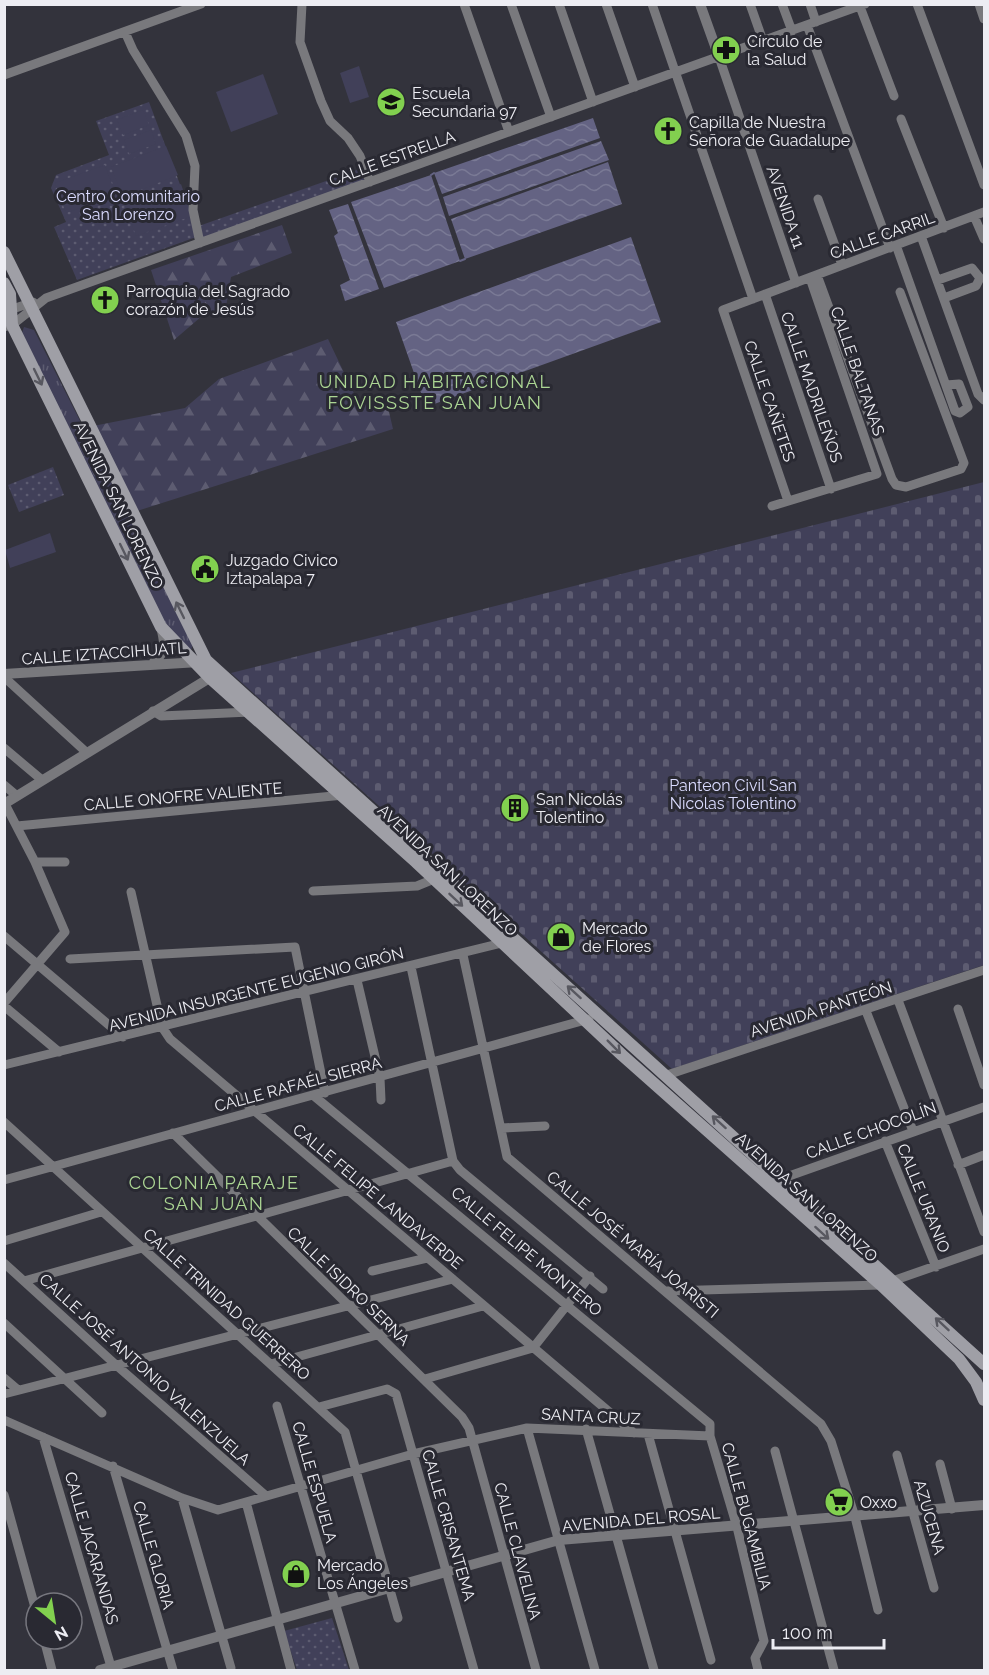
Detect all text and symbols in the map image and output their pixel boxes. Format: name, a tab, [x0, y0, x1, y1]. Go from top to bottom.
place label: Círculo de la Salud	[747, 32, 822, 69]
pharmacy icon: Círculo de la Salud	[710, 34, 742, 66]
place label: Escuela Secundaria 97	[412, 84, 518, 121]
school or university icon: Escuela Secundaria 97	[375, 86, 407, 118]
place label: Capilla de Nuestra Señora de Guadalupe	[689, 113, 850, 150]
church icon: Capilla de Nuestra Señora de Guadalupe	[652, 115, 684, 147]
street label: CALLE ESTRELLA	[326, 127, 458, 190]
street label: AVENIDA 11	[763, 163, 809, 251]
park label: Centro Comunitario San Lorenzo	[56, 187, 200, 224]
street label: CALLE CARRIL	[827, 208, 938, 263]
place label: Parroquia del Sagrado corazón de Jesús	[126, 282, 290, 319]
church icon: Parroquia del Sagrado corazón de Jesús	[89, 284, 121, 316]
street label: CALLE BALTANAS	[827, 304, 889, 438]
street label: CALLE MADRILEÑOS	[777, 309, 847, 465]
street label: CALLE CAÑETES	[740, 338, 800, 465]
one-way arrow	[32, 368, 44, 386]
district label: UNIDAD HABITACIONAL FOVISSSTE SAN JUAN	[319, 371, 551, 413]
street label: AVENIDA SAN LORENZO	[70, 418, 167, 592]
one-way arrow	[118, 543, 130, 560]
place label: Juzgado Civico Iztapalapa 7	[226, 551, 338, 588]
public building icon: Juzgado Civico Iztapalapa 7	[189, 553, 221, 585]
one-way arrow	[173, 602, 185, 620]
street label: CALLE IZTACCIHUATL	[21, 638, 188, 669]
park label: Panteon Civil San Nicolas Tolentino	[669, 776, 797, 813]
street label: CALLE ONOFRE VALIENTE	[83, 778, 283, 815]
place label: San Nicolás Tolentino	[536, 790, 623, 827]
building icon: San Nicolás Tolentino	[499, 792, 531, 824]
street label: AVENIDA SAN LORENZO	[374, 801, 522, 940]
one-way arrow	[449, 893, 464, 907]
place label: Mercado de Flores	[582, 919, 651, 956]
shop icon: Mercado de Flores	[545, 921, 577, 953]
street label: AVENIDA INSURGENTE EUGENIO GIRÓN	[106, 943, 406, 1035]
street label: AVENIDA PANTEÓN	[747, 977, 895, 1041]
one-way arrow	[567, 985, 582, 999]
one-way arrow	[607, 1040, 622, 1054]
street label: CALLE RAFAÉL SIERRA	[212, 1052, 384, 1116]
street label: CALLE CHOCOLÍN	[803, 1097, 939, 1163]
one-way arrow	[712, 1115, 727, 1129]
street label: CALLE FELIPE LANDAVERDE	[289, 1120, 467, 1273]
street label: AVENIDA SAN LORENZO	[732, 1129, 881, 1266]
street label: CALLE URANIO	[893, 1141, 954, 1255]
street label: CALLE JOSÉ MARÍA JOARISTI	[543, 1166, 723, 1322]
district label: COLONIA PARAJE SAN JUAN	[129, 1172, 299, 1214]
street label: CALLE FELIPE MONTERO	[448, 1183, 606, 1320]
street label: CALLE ISIDRO SERNA	[283, 1223, 414, 1350]
street label: CALLE TRINIDAD GUERRERO	[139, 1224, 314, 1384]
one-way arrow	[815, 1226, 830, 1240]
street label: CALLE JOSÉ ANTONIO VALENZUELA	[35, 1269, 255, 1469]
one-way arrow	[934, 1316, 949, 1331]
street label: SANTA CRUZ	[541, 1404, 641, 1429]
street label: CALLE ESPUELA	[288, 1419, 341, 1545]
street label: CALLE BUGAMBILIA	[718, 1440, 775, 1592]
street label: CALLE CRISANTEMA	[418, 1447, 479, 1603]
street label: CALLE JACARANDAS	[61, 1470, 123, 1627]
street label: AZUCENA	[910, 1478, 949, 1557]
street label: CALLE CLAVELINA	[490, 1480, 545, 1622]
supermarket icon: Oxxo	[823, 1486, 855, 1518]
place label: Oxxo	[860, 1493, 897, 1512]
street label: CALLE GLORIA	[129, 1499, 178, 1612]
street label: AVENIDA DEL ROSAL	[561, 1503, 721, 1536]
place label: Mercado Los Ángeles	[317, 1556, 408, 1593]
shop icon: Mercado Los Ángeles	[280, 1558, 312, 1590]
north arrow	[24, 1591, 84, 1651]
scale bar	[773, 1612, 884, 1650]
text: N	[51, 1622, 71, 1645]
text: 100 m	[782, 1622, 833, 1643]

